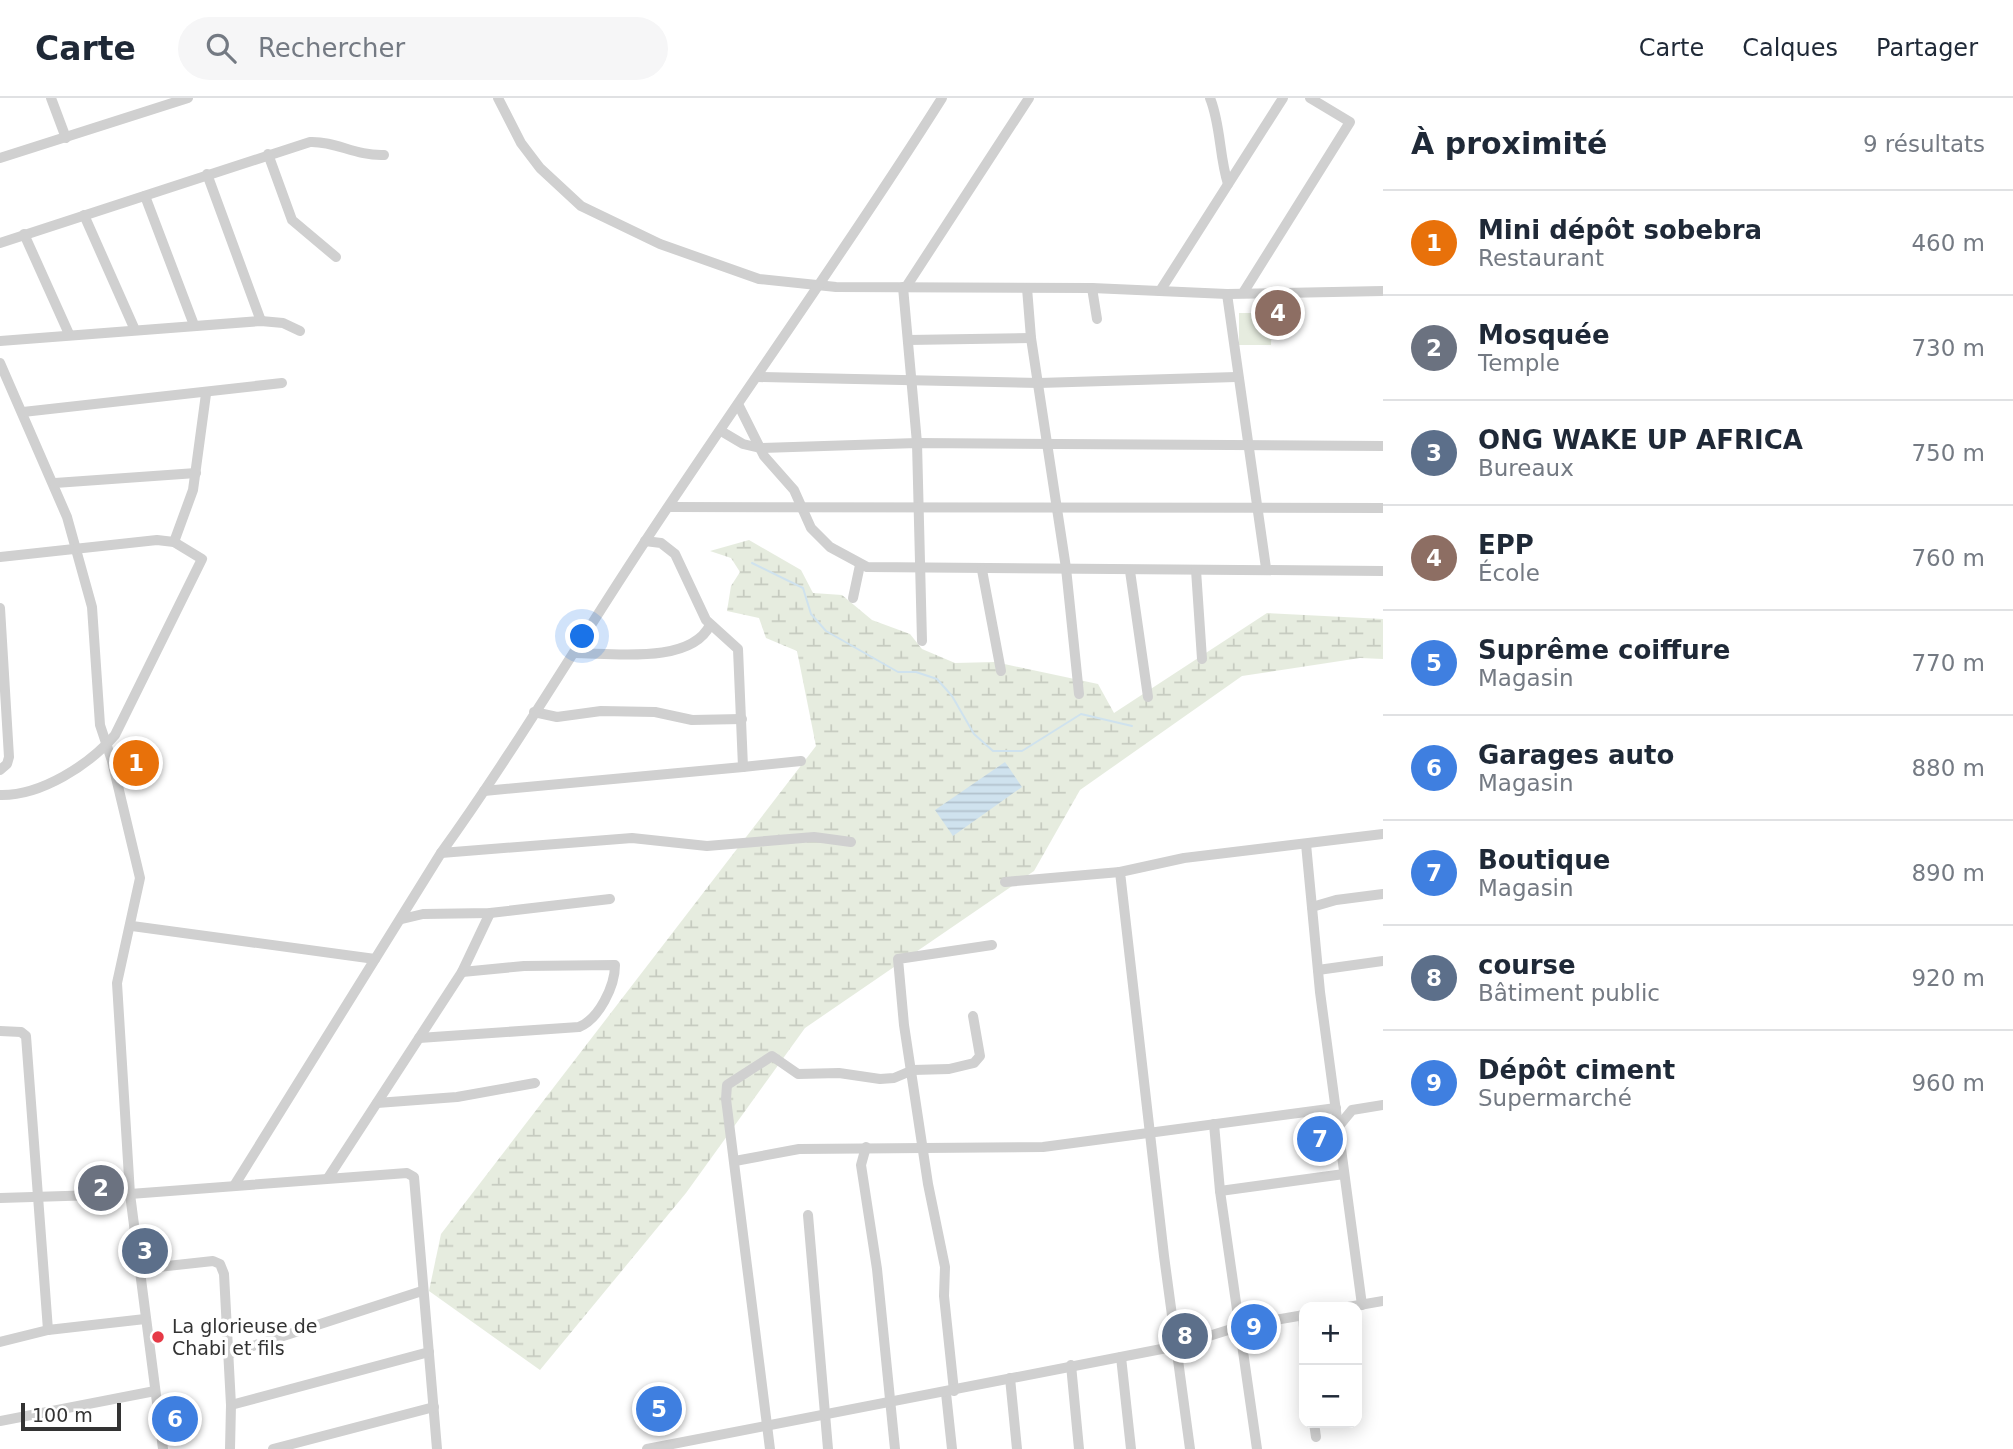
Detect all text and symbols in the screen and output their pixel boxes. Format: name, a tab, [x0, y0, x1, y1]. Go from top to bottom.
search box	[178, 17, 668, 80]
text: Carte	[35, 29, 136, 68]
icon: search	[202, 29, 240, 67]
text: Rechercher	[258, 33, 405, 63]
text: Carte	[1639, 34, 1704, 62]
text: Calques	[1742, 34, 1838, 62]
text: Partager	[1876, 34, 1978, 62]
text: À proximité	[1411, 126, 1607, 161]
text: 9 résultats	[1863, 131, 1985, 157]
text: Mini dépôt sobebra	[1478, 215, 1762, 245]
text: 1	[1426, 230, 1442, 256]
text: 460 m	[1911, 230, 1985, 256]
text: Restaurant	[1478, 245, 1604, 271]
pin: 4	[1255, 287, 1301, 339]
text: Mosquée	[1478, 320, 1610, 350]
text: 2	[1426, 335, 1442, 361]
text: 730 m	[1911, 335, 1985, 361]
text: Temple	[1478, 350, 1560, 376]
text: ONG WAKE UP AFRICA	[1478, 425, 1803, 455]
text: 3	[1426, 440, 1442, 466]
text: 750 m	[1911, 440, 1985, 466]
text: Bureaux	[1478, 455, 1574, 481]
text: EPP	[1478, 530, 1534, 560]
text: 4	[1426, 545, 1442, 571]
text: 760 m	[1911, 545, 1985, 571]
text: École	[1478, 560, 1540, 586]
your location	[565, 619, 599, 653]
text: Suprême coiffure	[1478, 635, 1730, 665]
text: 5	[1426, 650, 1442, 676]
text: 770 m	[1911, 650, 1985, 676]
text: Magasin	[1478, 665, 1574, 691]
pin: 1	[113, 737, 159, 789]
text: Garages auto	[1478, 740, 1674, 770]
text: 6	[1426, 755, 1442, 781]
text: 880 m	[1911, 755, 1985, 781]
text: Magasin	[1478, 770, 1574, 796]
text: Boutique	[1478, 845, 1610, 875]
text: 7	[1426, 860, 1442, 886]
text: 890 m	[1911, 860, 1985, 886]
text: Magasin	[1478, 875, 1574, 901]
text: course	[1478, 950, 1576, 980]
text: 8	[1426, 965, 1442, 991]
text: 920 m	[1911, 965, 1985, 991]
text: Bâtiment public	[1478, 980, 1660, 1006]
text: Dépôt ciment	[1478, 1055, 1675, 1085]
text: 9	[1426, 1070, 1442, 1096]
text: 960 m	[1911, 1070, 1985, 1096]
text: Supermarché	[1478, 1085, 1632, 1111]
pin: 7	[1297, 1113, 1343, 1165]
pin: 2	[78, 1162, 124, 1214]
pin: 3	[122, 1225, 168, 1277]
pin: 9	[1231, 1301, 1277, 1353]
map controls	[1299, 1302, 1362, 1428]
button: +	[1299, 1302, 1362, 1365]
pin: 8	[1162, 1310, 1208, 1362]
place label: La glorieuse de Chabi et fils	[172, 1315, 317, 1359]
marker: La glorieuse de Chabi et fils	[150, 1329, 166, 1345]
button: −	[1299, 1365, 1362, 1428]
pin: 5	[636, 1383, 682, 1435]
pin: 6	[152, 1393, 198, 1445]
scale bar	[21, 1400, 121, 1432]
text: 100 m	[32, 1404, 93, 1426]

